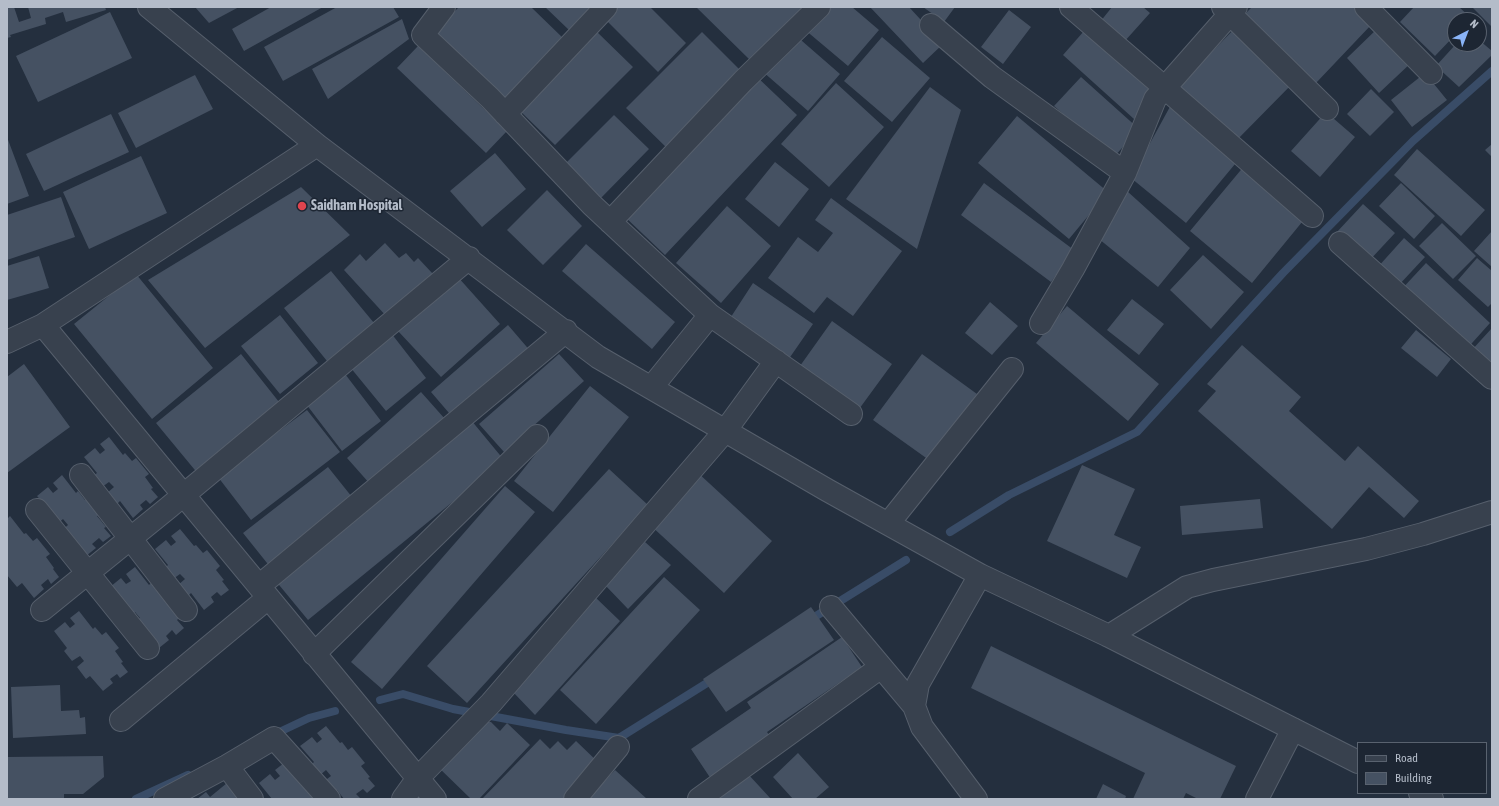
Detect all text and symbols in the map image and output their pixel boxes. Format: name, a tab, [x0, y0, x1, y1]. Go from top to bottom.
north arrow	[1447, 12, 1487, 52]
text: N	[1468, 17, 1481, 30]
place label: Saidham Hospital	[311, 198, 402, 214]
marker: Saidham Hospital	[296, 200, 308, 212]
legend	[1357, 742, 1487, 794]
text: Road	[1395, 751, 1418, 765]
text: Building	[1395, 771, 1432, 785]

